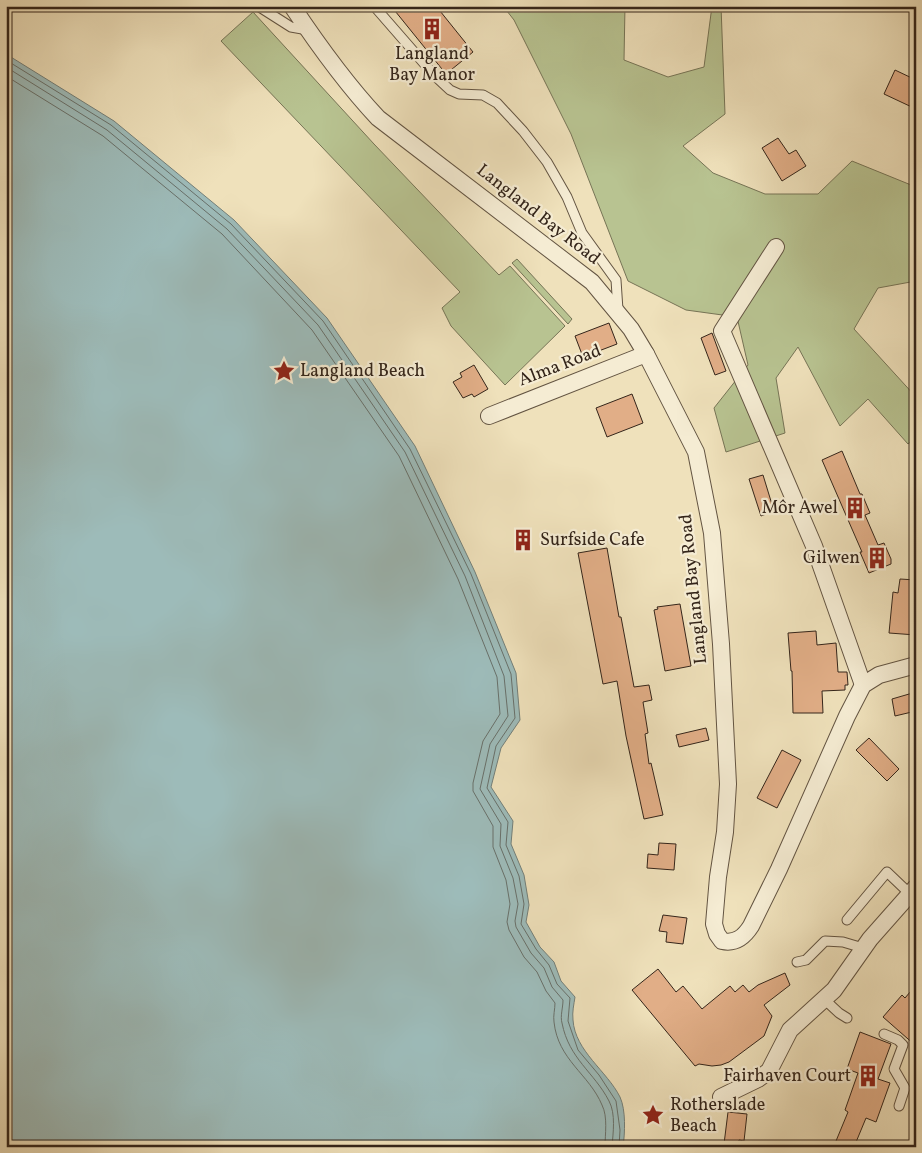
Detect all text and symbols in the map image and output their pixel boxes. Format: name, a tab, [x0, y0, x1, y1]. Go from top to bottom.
building icon: Langland Bay Manor	[419, 16, 445, 42]
place label: Langland Bay Manor	[389, 42, 475, 88]
street label: Langland Bay Road	[471, 159, 605, 271]
street label: Alma Road	[515, 339, 605, 393]
place icon: Langland Beach	[271, 358, 297, 384]
place label: Langland Beach	[300, 359, 425, 384]
building icon: Môr Awel	[842, 495, 868, 521]
place label: Môr Awel	[762, 496, 838, 521]
street label: Langland Bay Road	[674, 513, 714, 665]
building icon: Surfside Cafe	[510, 527, 536, 553]
place label: Surfside Cafe	[540, 528, 645, 553]
building icon: Gilwen	[864, 545, 890, 571]
place label: Gilwen	[803, 546, 860, 571]
building icon: Fairhaven Court	[855, 1063, 881, 1089]
place label: Fairhaven Court	[723, 1064, 851, 1089]
place label: Rotherslade Beach	[670, 1093, 765, 1139]
place icon: Rotherslade Beach	[640, 1102, 666, 1128]

